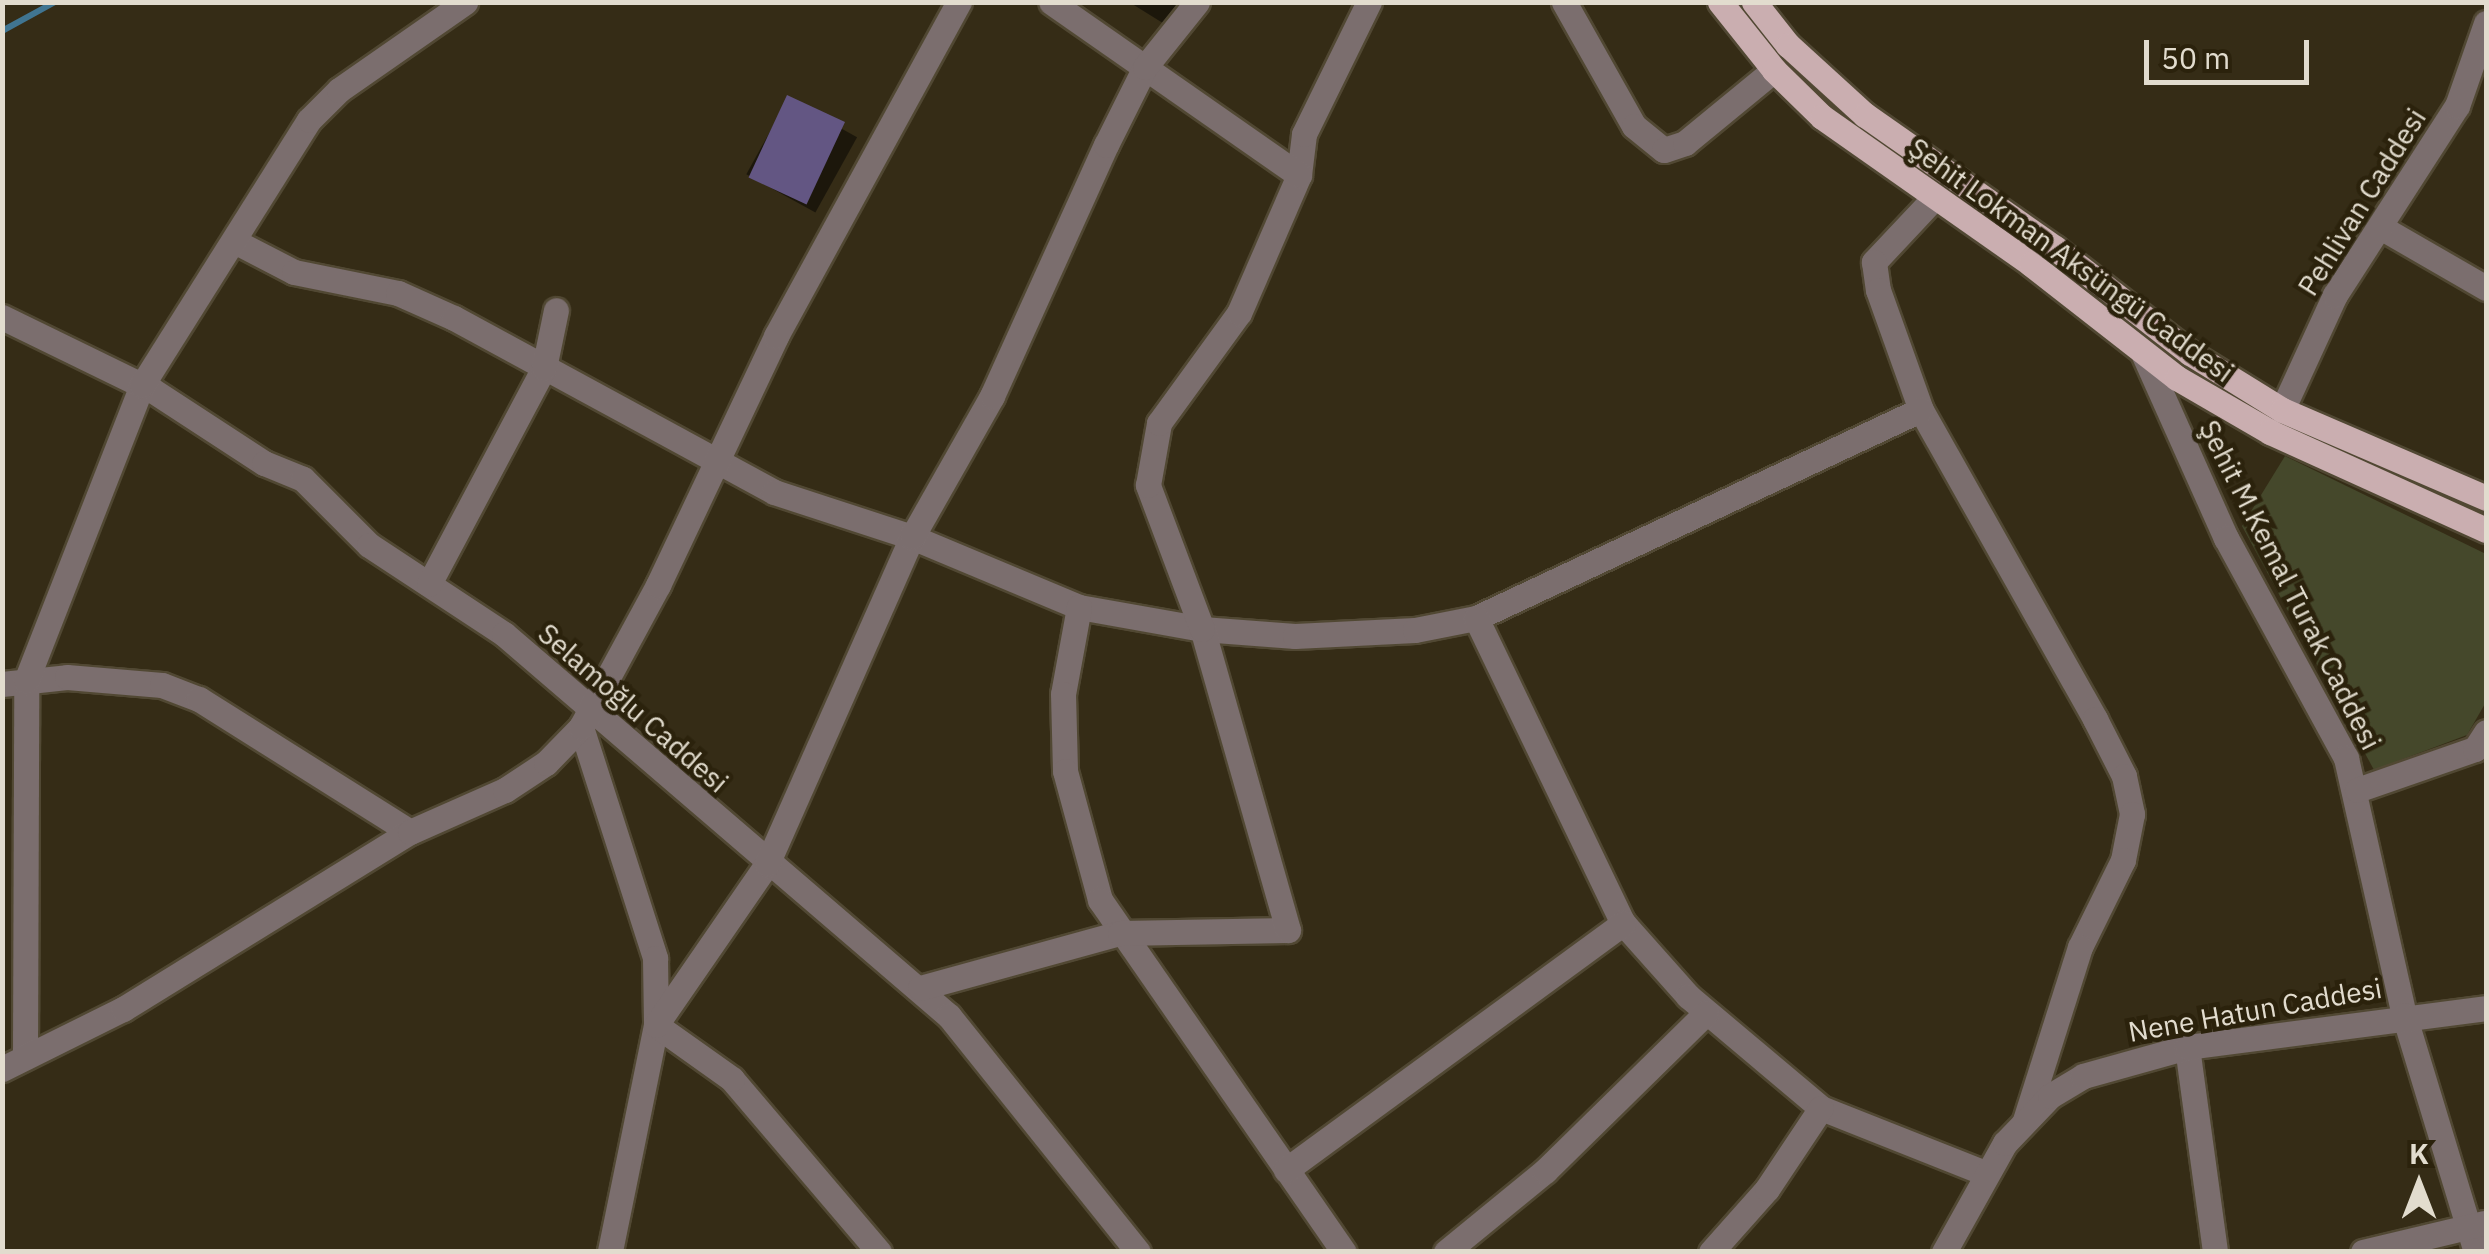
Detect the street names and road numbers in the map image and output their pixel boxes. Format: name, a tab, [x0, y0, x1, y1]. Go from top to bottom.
street label: Pehlivan Caddesi	[2291, 102, 2433, 302]
street label: Şehit Lokman Aksüngü Caddesi	[1902, 131, 2240, 389]
street label: Şehit M.Kemal Turak Caddesi	[2192, 415, 2388, 755]
street label: Selamoğlu Caddesi	[531, 617, 735, 799]
street label: Nene Hatun Caddesi	[2126, 971, 2384, 1049]

